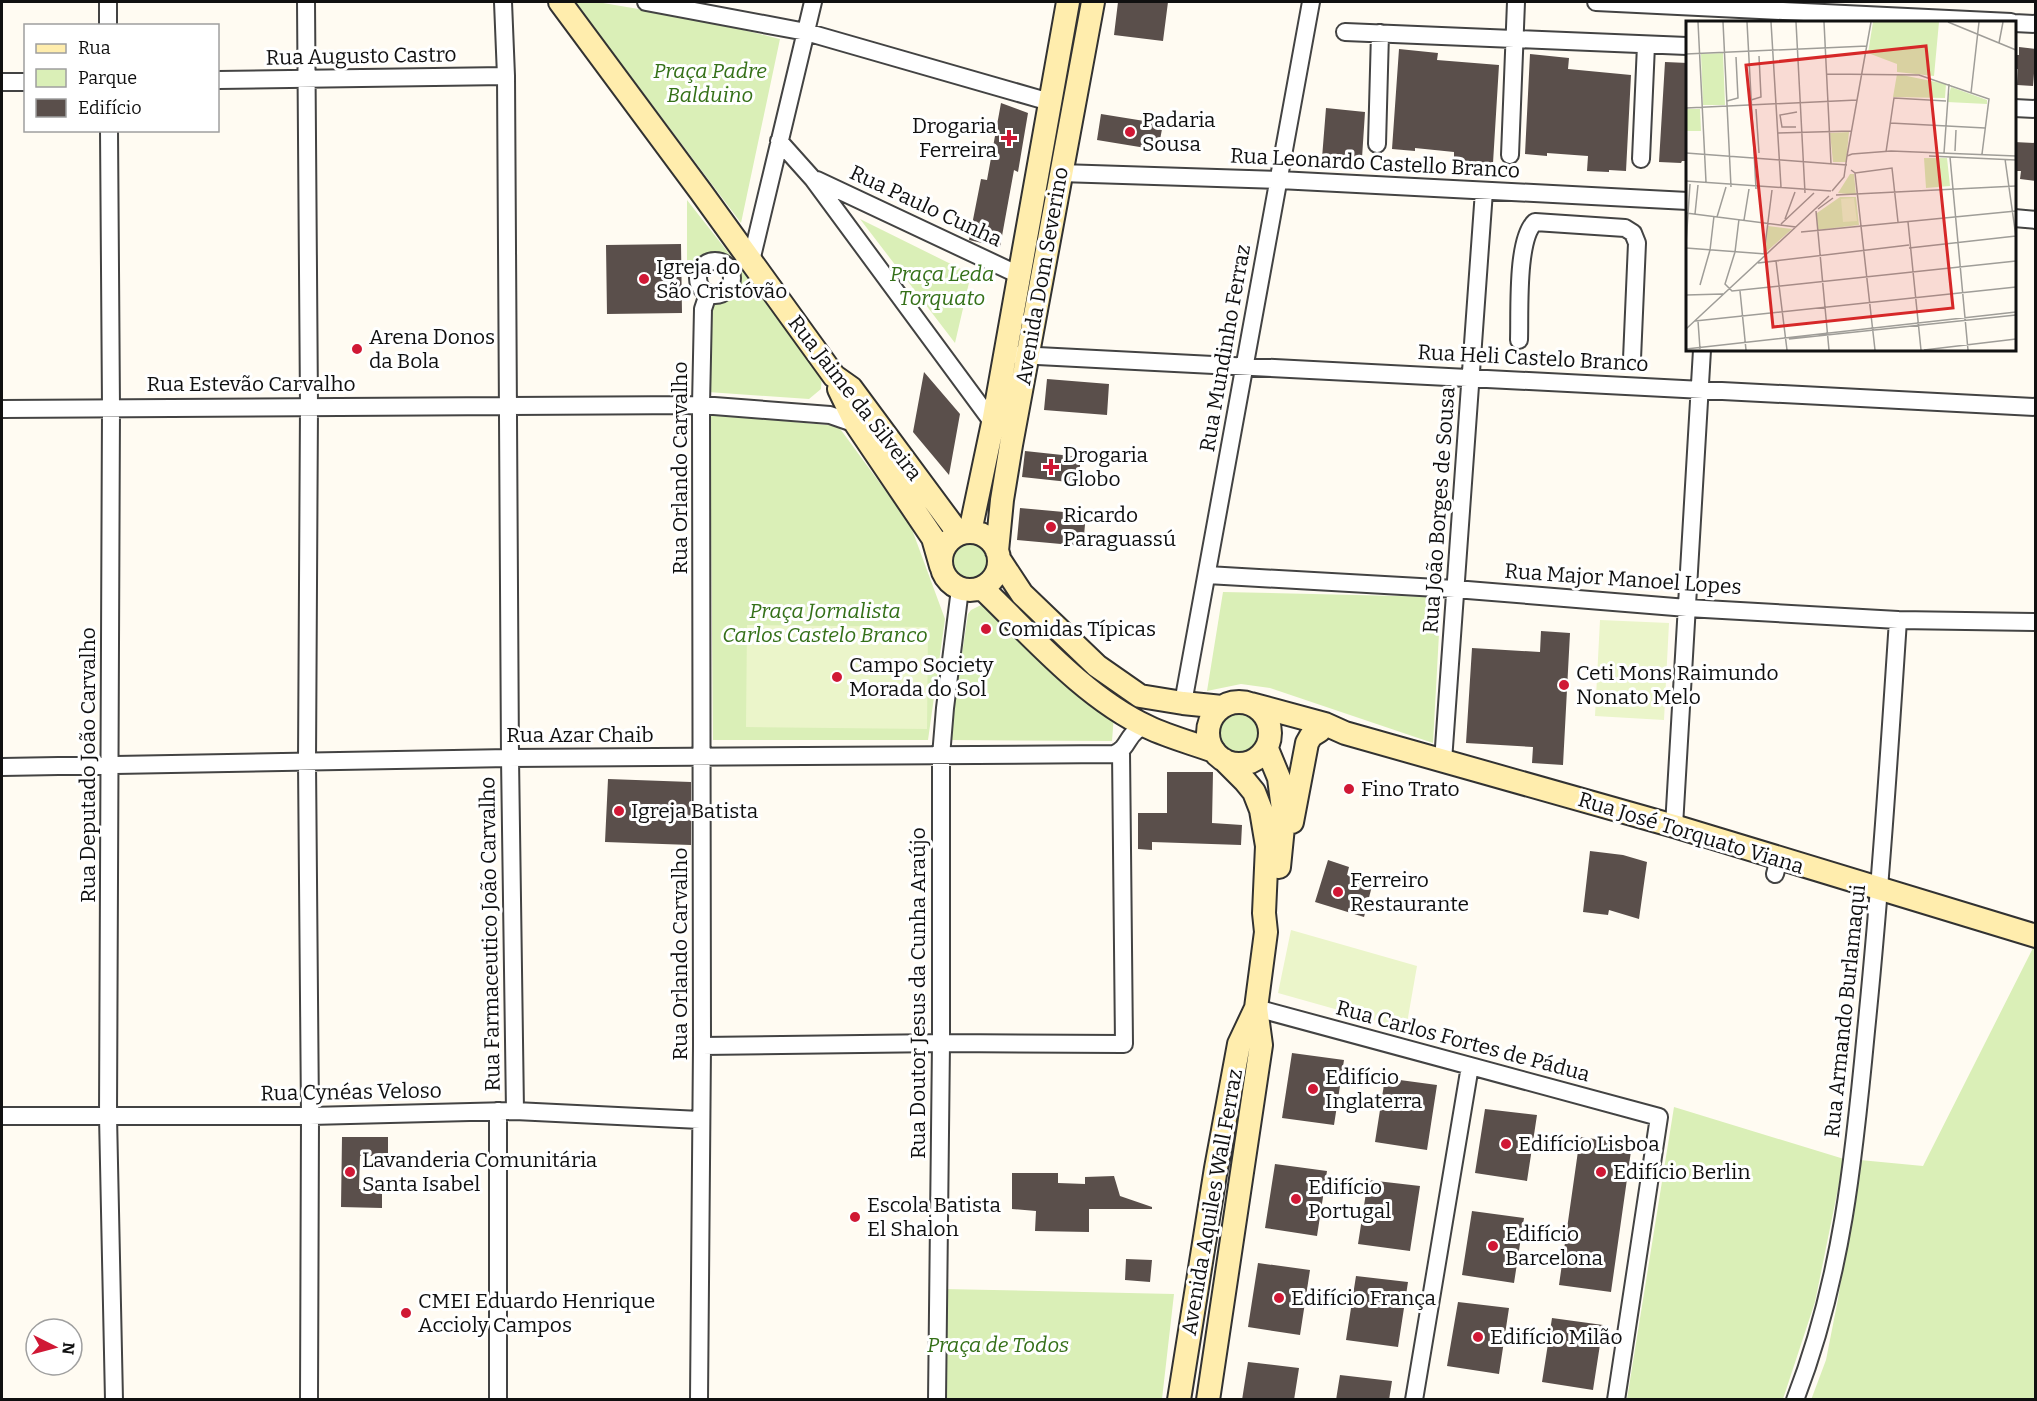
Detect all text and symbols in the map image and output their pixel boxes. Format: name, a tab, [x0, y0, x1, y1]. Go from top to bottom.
inset map	[1686, 21, 2016, 351]
legend	[24, 24, 219, 132]
text: Rua	[78, 37, 111, 59]
street label: Rua Augusto Castro	[265, 41, 457, 71]
park label: Praça Padre Balduino	[653, 58, 767, 108]
text: Parque	[78, 67, 137, 89]
text: Edifício	[78, 97, 142, 119]
place label: Padaria Sousa	[1142, 107, 1216, 157]
place label: Drogaria Ferreira	[912, 113, 998, 163]
marker: Padaria Sousa	[1123, 125, 1137, 139]
marker: Drogaria Ferreira	[1002, 131, 1016, 145]
street label: Rua Leonardo Castello Branco	[1229, 142, 1521, 184]
street label: Rua Paulo Cunha	[846, 159, 1007, 253]
street label: Avenida Dom Severino	[1010, 165, 1074, 387]
street label: Rua Mundinho Ferraz	[1194, 242, 1256, 454]
place label: Igreja do São Cristóvão	[656, 254, 787, 304]
park label: Praça Leda Torquato	[890, 261, 994, 311]
marker: Igreja do São Cristóvão	[637, 272, 651, 286]
street label: Rua Jaime da Silveira	[782, 310, 928, 486]
place label: Arena Donos da Bola	[369, 324, 495, 374]
street label: Rua Heli Castelo Branco	[1417, 339, 1649, 377]
marker: Arena Donos da Bola	[350, 342, 364, 356]
street label: Rua Orlando Carvalho	[667, 362, 693, 574]
street label: Rua Estevão Carvalho	[146, 371, 356, 397]
street label: Rua João Borges de Sousa	[1417, 385, 1461, 634]
place label: Drogaria Globo	[1063, 442, 1149, 492]
marker: Drogaria Globo	[1044, 460, 1058, 474]
place label: Ricardo Paraguassú	[1063, 502, 1176, 552]
marker: Ricardo Paraguassú	[1044, 520, 1058, 534]
street label: Rua Major Manoel Lopes	[1504, 558, 1742, 600]
park label: Praça Jornalista Carlos Castelo Branco	[722, 598, 928, 648]
place label: Comidas Típicas	[998, 616, 1156, 642]
marker: Comidas Típicas	[979, 622, 993, 636]
street label: Rua Deputado João Carvalho	[75, 627, 101, 903]
place label: Campo Society Morada do Sol	[849, 652, 994, 702]
place label: Ceti Mons Raimundo Nonato Melo	[1576, 660, 1779, 710]
marker: Campo Society Morada do Sol	[830, 670, 844, 684]
marker: Ceti Mons Raimundo Nonato Melo	[1557, 678, 1571, 692]
street label: Rua Azar Chaib	[506, 722, 654, 748]
street label: Rua Farmaceutico João Carvalho	[474, 776, 506, 1092]
place label: Fino Trato	[1361, 776, 1460, 802]
marker: Fino Trato	[1342, 782, 1356, 796]
street label: Rua José Torquato Viana	[1575, 786, 1808, 880]
place label: Igreja Batista	[631, 798, 759, 824]
marker: Igreja Batista	[612, 804, 626, 818]
street label: Rua Doutor Jesus da Cunha Araújo	[905, 827, 931, 1159]
street label: Rua Orlando Carvalho	[667, 848, 693, 1060]
place label: Ferreiro Restaurante	[1350, 867, 1469, 917]
street label: Rua Armando Burlamaqui	[1819, 883, 1871, 1139]
marker: Ferreiro Restaurante	[1331, 885, 1345, 899]
street label: Rua Carlos Fortes de Pádua	[1333, 995, 1593, 1088]
place label: Edifício Inglaterra	[1325, 1064, 1423, 1114]
street label: Avenida Aquiles Wall Ferraz	[1176, 1067, 1248, 1337]
street label: Rua Cynéas Veloso	[260, 1077, 442, 1107]
marker: Edifício Inglaterra	[1306, 1082, 1320, 1096]
place label: Edifício Lisboa	[1518, 1131, 1660, 1157]
marker: Edifício Lisboa	[1499, 1137, 1513, 1151]
place label: Lavanderia Comunitária Santa Isabel	[362, 1147, 598, 1197]
place label: Edifício Berlin	[1613, 1159, 1751, 1185]
marker: Lavanderia Comunitária Santa Isabel	[343, 1165, 357, 1179]
marker: Edifício Berlin	[1594, 1165, 1608, 1179]
place label: Edifício Portugal	[1308, 1174, 1391, 1224]
place label: Escola Batista El Shalon	[867, 1192, 1001, 1242]
marker: Edifício Portugal	[1289, 1192, 1303, 1206]
marker: Escola Batista El Shalon	[848, 1210, 862, 1224]
place label: Edifício Barcelona	[1505, 1221, 1604, 1271]
marker: Edifício Barcelona	[1486, 1239, 1500, 1253]
place label: Edifício França	[1291, 1285, 1437, 1311]
place label: CMEI Eduardo Henrique Accioly Campos	[418, 1288, 655, 1338]
marker: Edifício França	[1272, 1291, 1286, 1305]
marker: CMEI Eduardo Henrique Accioly Campos	[399, 1306, 413, 1320]
north arrow	[24, 1317, 84, 1377]
place label: Edifício Milão	[1490, 1324, 1623, 1350]
marker: Edifício Milão	[1471, 1330, 1485, 1344]
park label: Praça de Todos	[927, 1332, 1069, 1358]
text: N	[58, 1341, 79, 1356]

